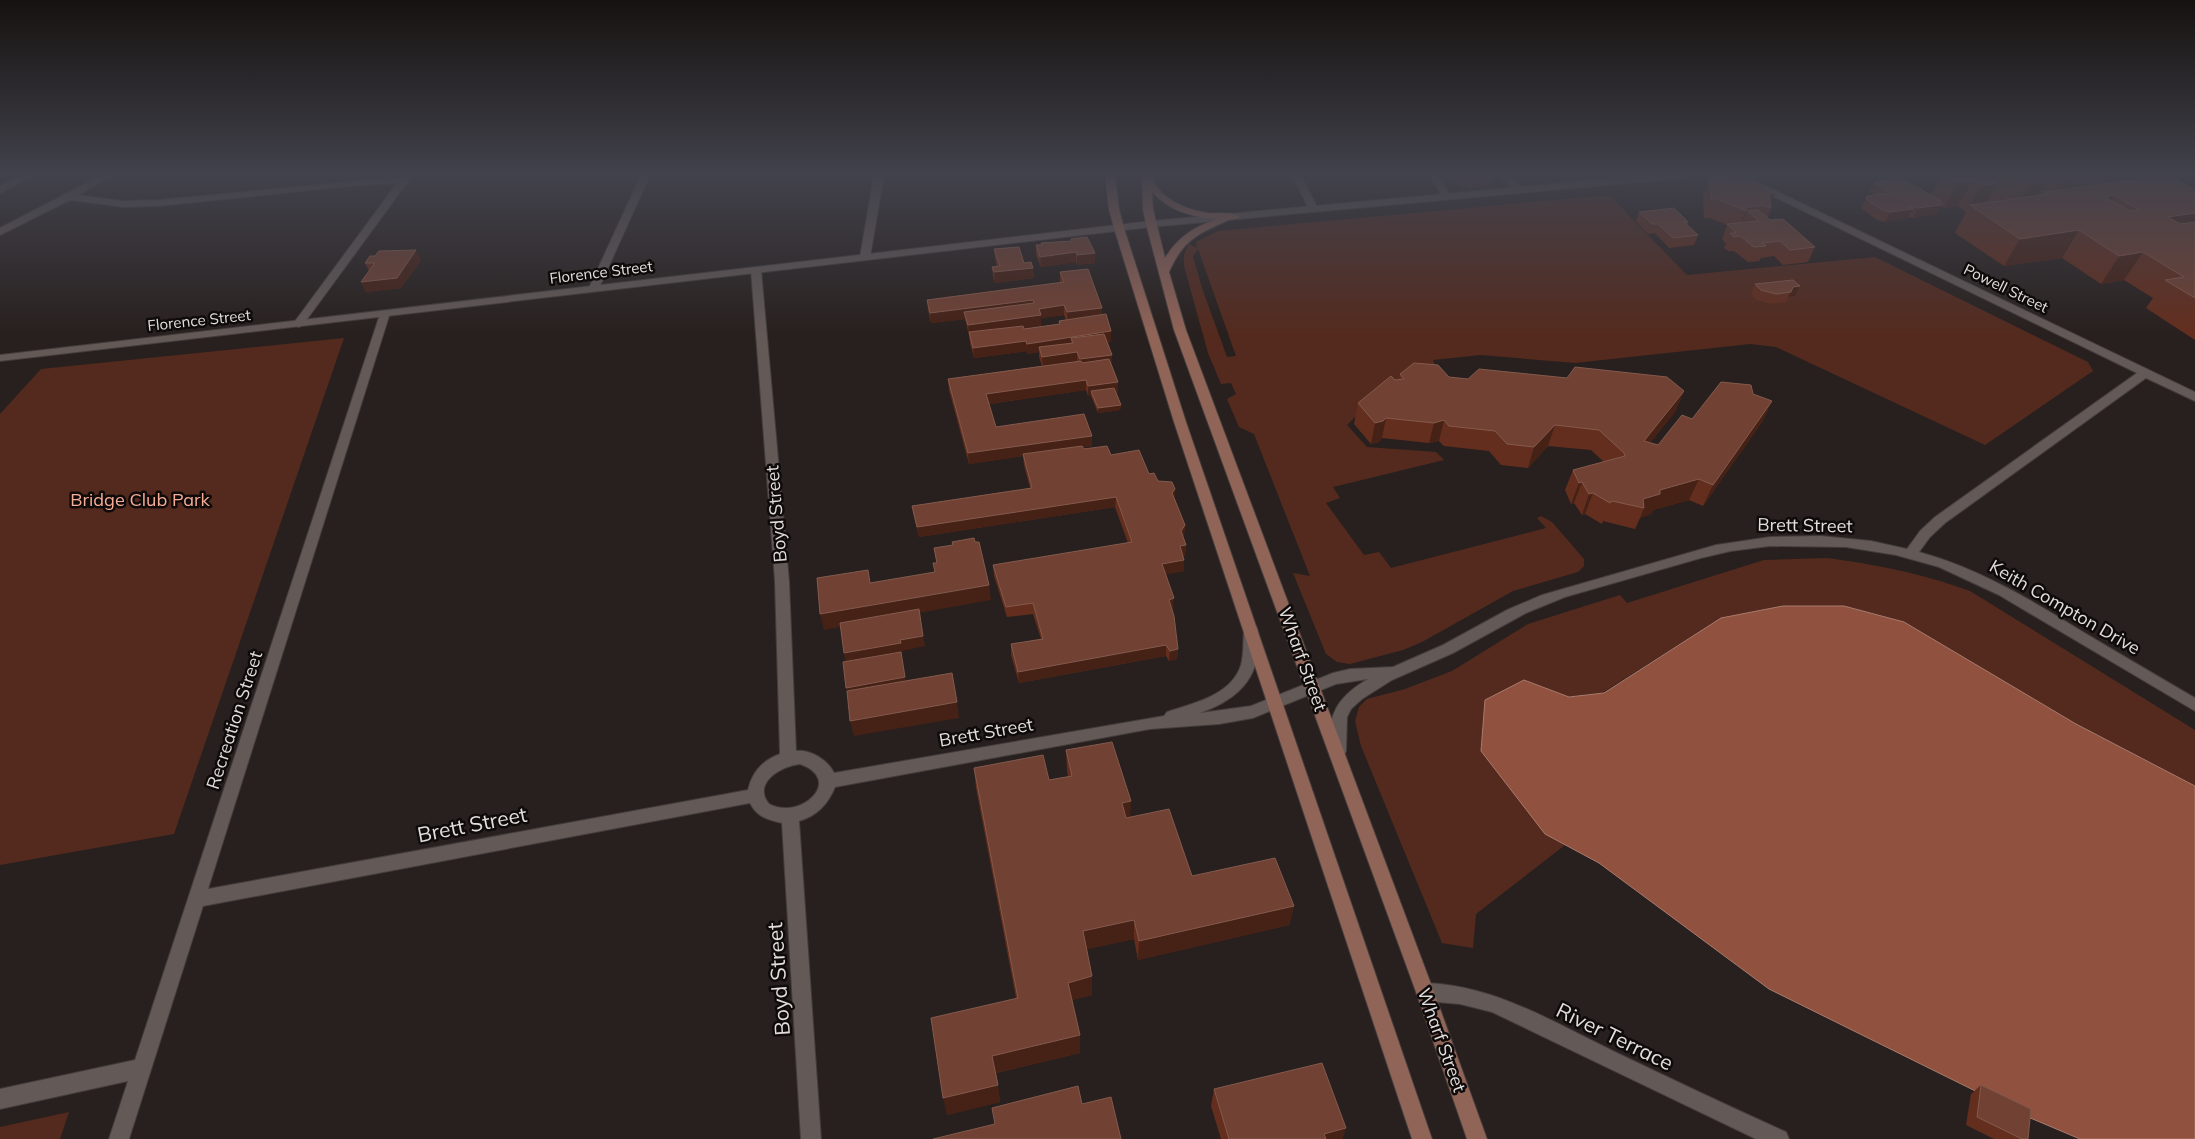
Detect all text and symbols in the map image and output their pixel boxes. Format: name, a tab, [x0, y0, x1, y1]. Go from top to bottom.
street label: Florence Street	[548, 256, 654, 288]
street label: Powell Street	[1961, 259, 2051, 317]
street label: Florence Street	[146, 305, 252, 335]
street label: Boyd Street	[760, 465, 792, 563]
park label: Bridge Club Park	[70, 488, 211, 511]
street label: Brett Street	[1757, 513, 1853, 537]
street label: Keith Compton Drive	[1985, 554, 2145, 660]
street label: Wharf Street	[1274, 604, 1332, 714]
street label: Recreation Street	[201, 648, 267, 792]
street label: Brett Street	[937, 712, 1035, 752]
street label: Brett Street	[415, 801, 529, 847]
street label: Boyd Street	[761, 922, 795, 1036]
street label: Wharf Street	[1413, 985, 1471, 1095]
street label: River Terrace	[1552, 996, 1678, 1076]

